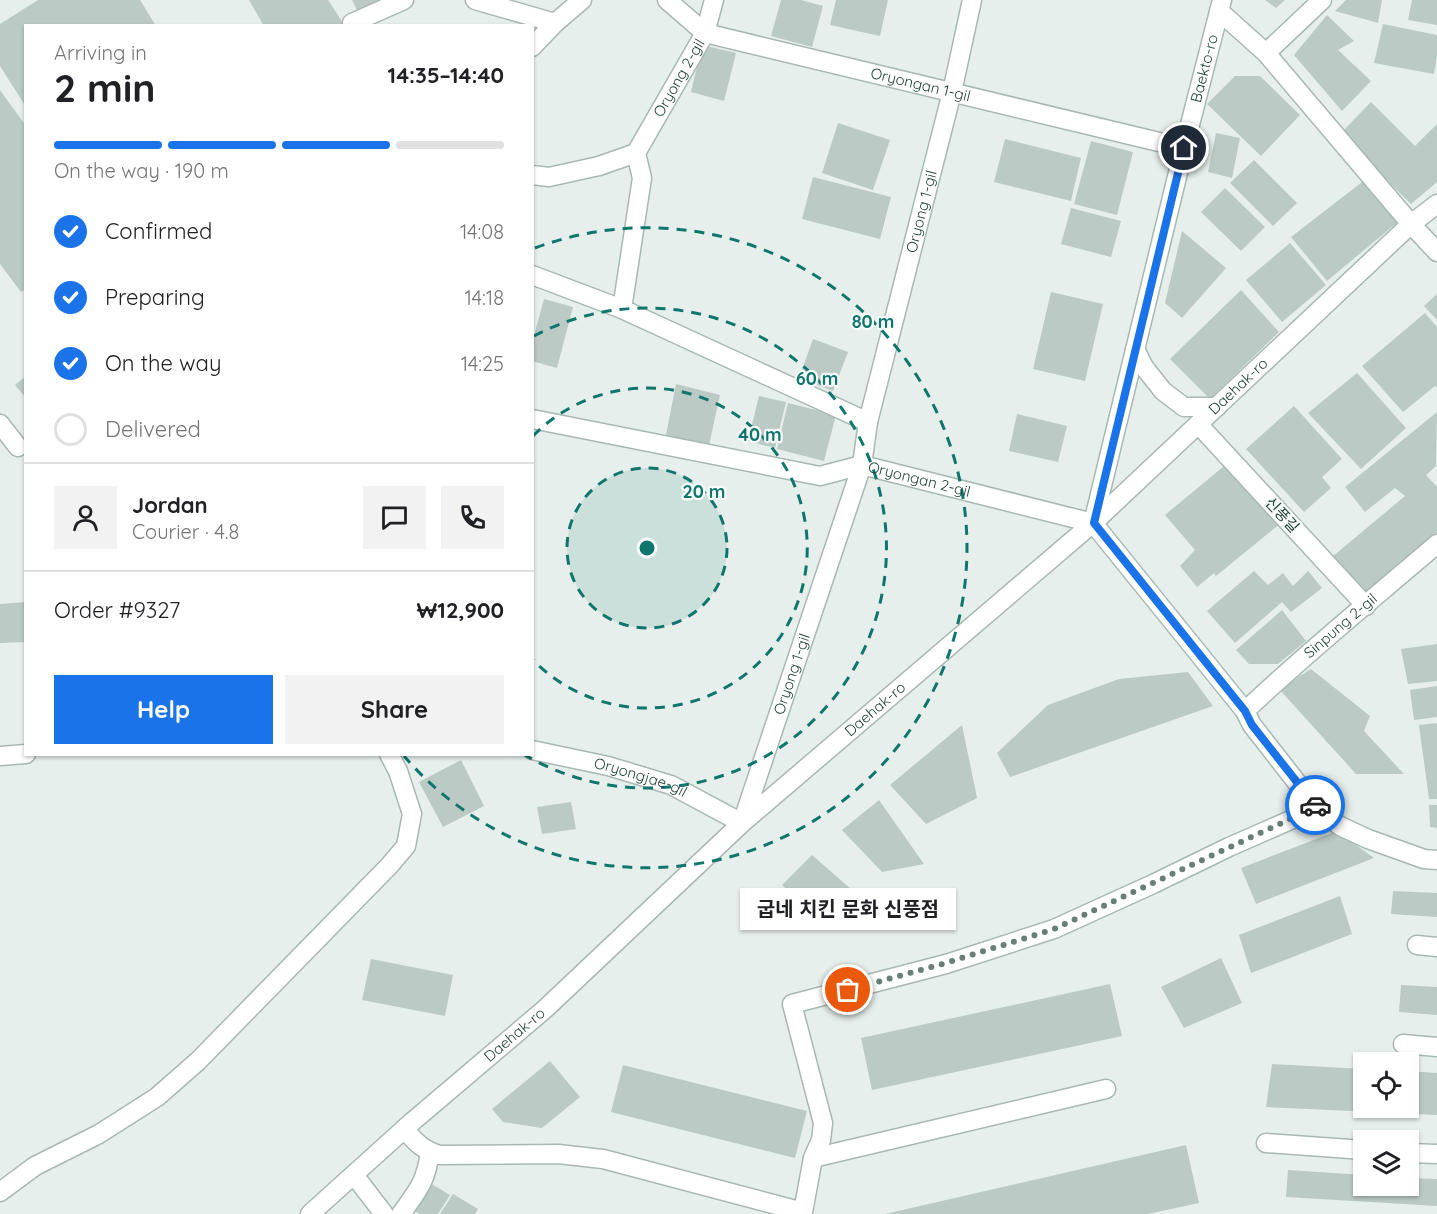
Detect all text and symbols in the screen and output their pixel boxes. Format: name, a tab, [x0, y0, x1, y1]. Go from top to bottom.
street label: Baekto-ro	[1186, 32, 1222, 105]
street label: Oryong 2-gil	[649, 35, 709, 120]
text: Arriving in	[54, 40, 147, 65]
text: 14:35–14:40	[388, 61, 504, 89]
text: 2 min	[54, 63, 156, 112]
street label: Oryongan 1-gil	[869, 63, 973, 105]
pin	[1158, 122, 1209, 173]
icon: home	[1167, 131, 1200, 164]
text: On the way · 190 m	[54, 158, 229, 183]
street label: Oryong 1-gil	[901, 168, 941, 255]
icon: check	[54, 215, 87, 248]
text: Confirmed	[105, 217, 212, 245]
text: 14:08	[460, 219, 504, 244]
icon: check	[54, 281, 87, 314]
text: Preparing	[105, 283, 205, 311]
text: 14:18	[464, 285, 504, 310]
text: 80 m	[852, 310, 894, 333]
icon: check	[54, 347, 87, 380]
text: On the way	[105, 349, 221, 377]
text: 14:25	[461, 351, 504, 376]
street label: Daehak-ro	[1204, 354, 1272, 418]
text: 60 m	[796, 367, 838, 390]
text: Delivered	[105, 415, 201, 443]
text: 40 m	[738, 423, 782, 446]
street label: Oryongan 2-gil	[866, 457, 973, 501]
text: 20 m	[683, 480, 725, 503]
button: person	[54, 486, 117, 549]
button: chat	[363, 486, 426, 549]
button: phone	[441, 486, 504, 549]
text: Jordan	[132, 491, 208, 519]
street label: 신풍길	[1261, 493, 1303, 536]
text: Courier · 4.8	[132, 519, 239, 544]
centre of rings	[637, 538, 657, 558]
street label: Sinpung 2-gil	[1300, 589, 1381, 662]
text: Order #9327	[54, 596, 180, 624]
text: ₩12,900	[417, 596, 504, 624]
street label: Oryong 1-gil	[769, 631, 814, 717]
button: Help	[54, 675, 273, 744]
button: Share	[285, 675, 504, 744]
street label: Daehak-ro	[840, 677, 909, 740]
street label: Oryongjae-gil	[593, 753, 691, 801]
courier	[1285, 775, 1345, 835]
icon: car	[1299, 789, 1332, 822]
callout: 굽네 치킨 문화 신풍점	[740, 888, 956, 930]
text: 굽네 치킨 문화 신풍점	[757, 896, 939, 921]
pin	[822, 964, 873, 1015]
icon: bag	[831, 973, 864, 1006]
street label: Daehak-ro	[480, 1003, 549, 1066]
map controls	[1353, 1052, 1419, 1196]
button: locate	[1353, 1052, 1419, 1118]
button: layers	[1353, 1130, 1419, 1196]

